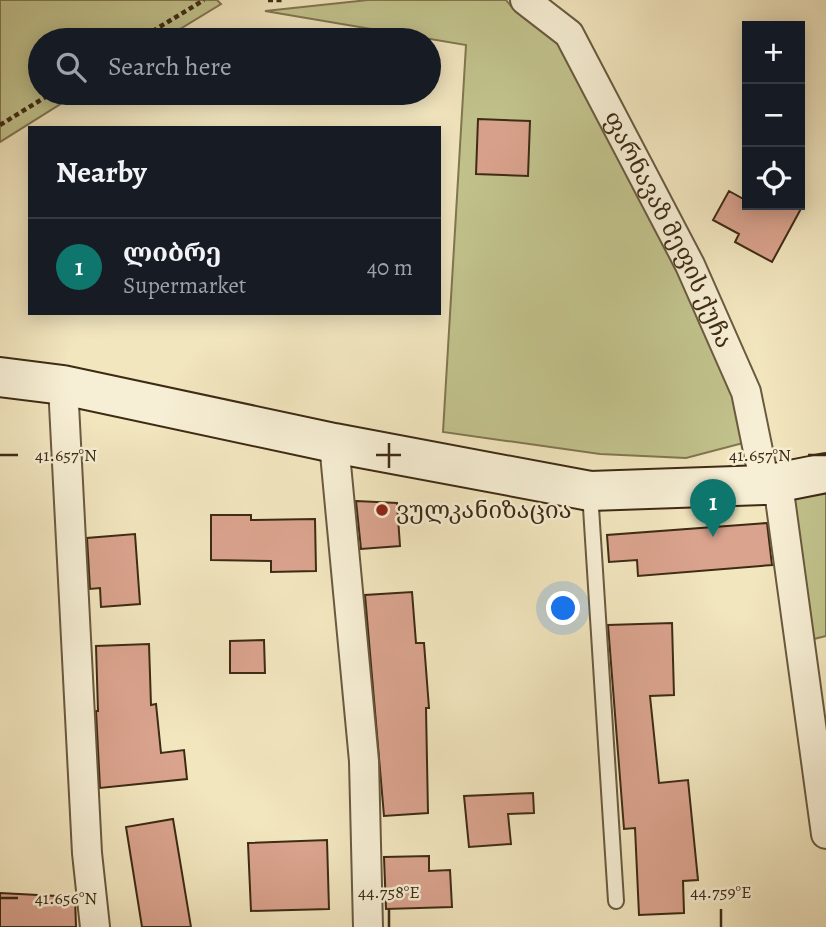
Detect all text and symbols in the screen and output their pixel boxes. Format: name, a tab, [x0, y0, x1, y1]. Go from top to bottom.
map controls	[742, 21, 805, 210]
button: +	[742, 21, 805, 84]
search box	[28, 28, 441, 105]
icon: search	[52, 48, 90, 86]
text: Search here	[108, 49, 232, 84]
button: −	[742, 84, 805, 147]
street label: ფარნავაზ მეფის ქუჩა	[596, 105, 741, 353]
button: locate	[742, 147, 805, 210]
text: Nearby	[56, 152, 147, 192]
text: ლიბრე	[123, 235, 221, 270]
text: 1	[75, 252, 83, 283]
text: 40 m	[367, 252, 413, 283]
text: Supermarket	[123, 270, 246, 301]
text: 41.657°N	[35, 443, 97, 467]
text: 41.657°N	[729, 443, 791, 467]
pin: 1	[690, 479, 736, 537]
place label: ვულკანიზაცია	[396, 494, 572, 526]
marker: ვულკანიზაცია	[374, 502, 390, 518]
your location	[546, 591, 580, 625]
text: 44.758°E	[358, 880, 420, 904]
text: 44.759°E	[690, 880, 752, 904]
text: 41.656°N	[35, 886, 97, 910]

